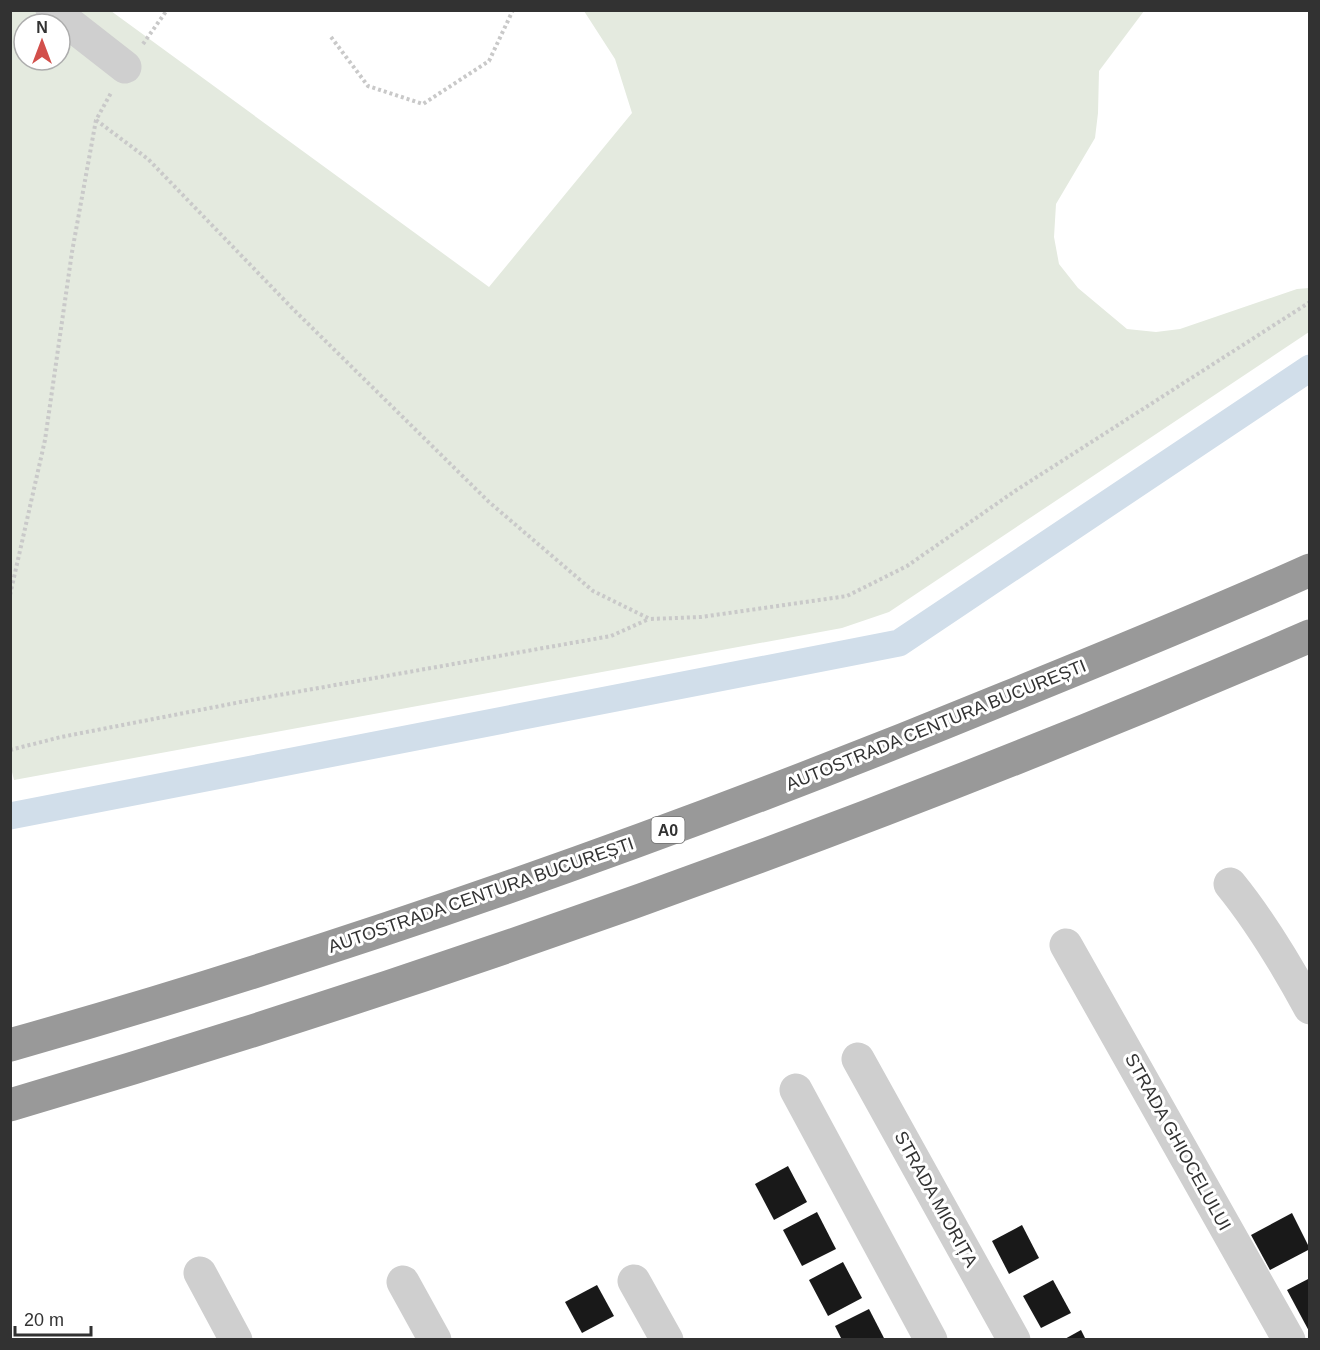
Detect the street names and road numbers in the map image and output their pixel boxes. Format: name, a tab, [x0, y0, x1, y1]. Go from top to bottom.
street label: AUTOSTRADA CENTURA BUCUREȘTI	[783, 655, 1089, 795]
road number: A0	[652, 817, 684, 843]
street label: AUTOSTRADA CENTURA BUCUREȘTI	[326, 833, 636, 957]
street label: STRADA GHIOCELULUI	[1121, 1050, 1235, 1234]
street label: STRADA MIORIȚA	[890, 1128, 982, 1270]

